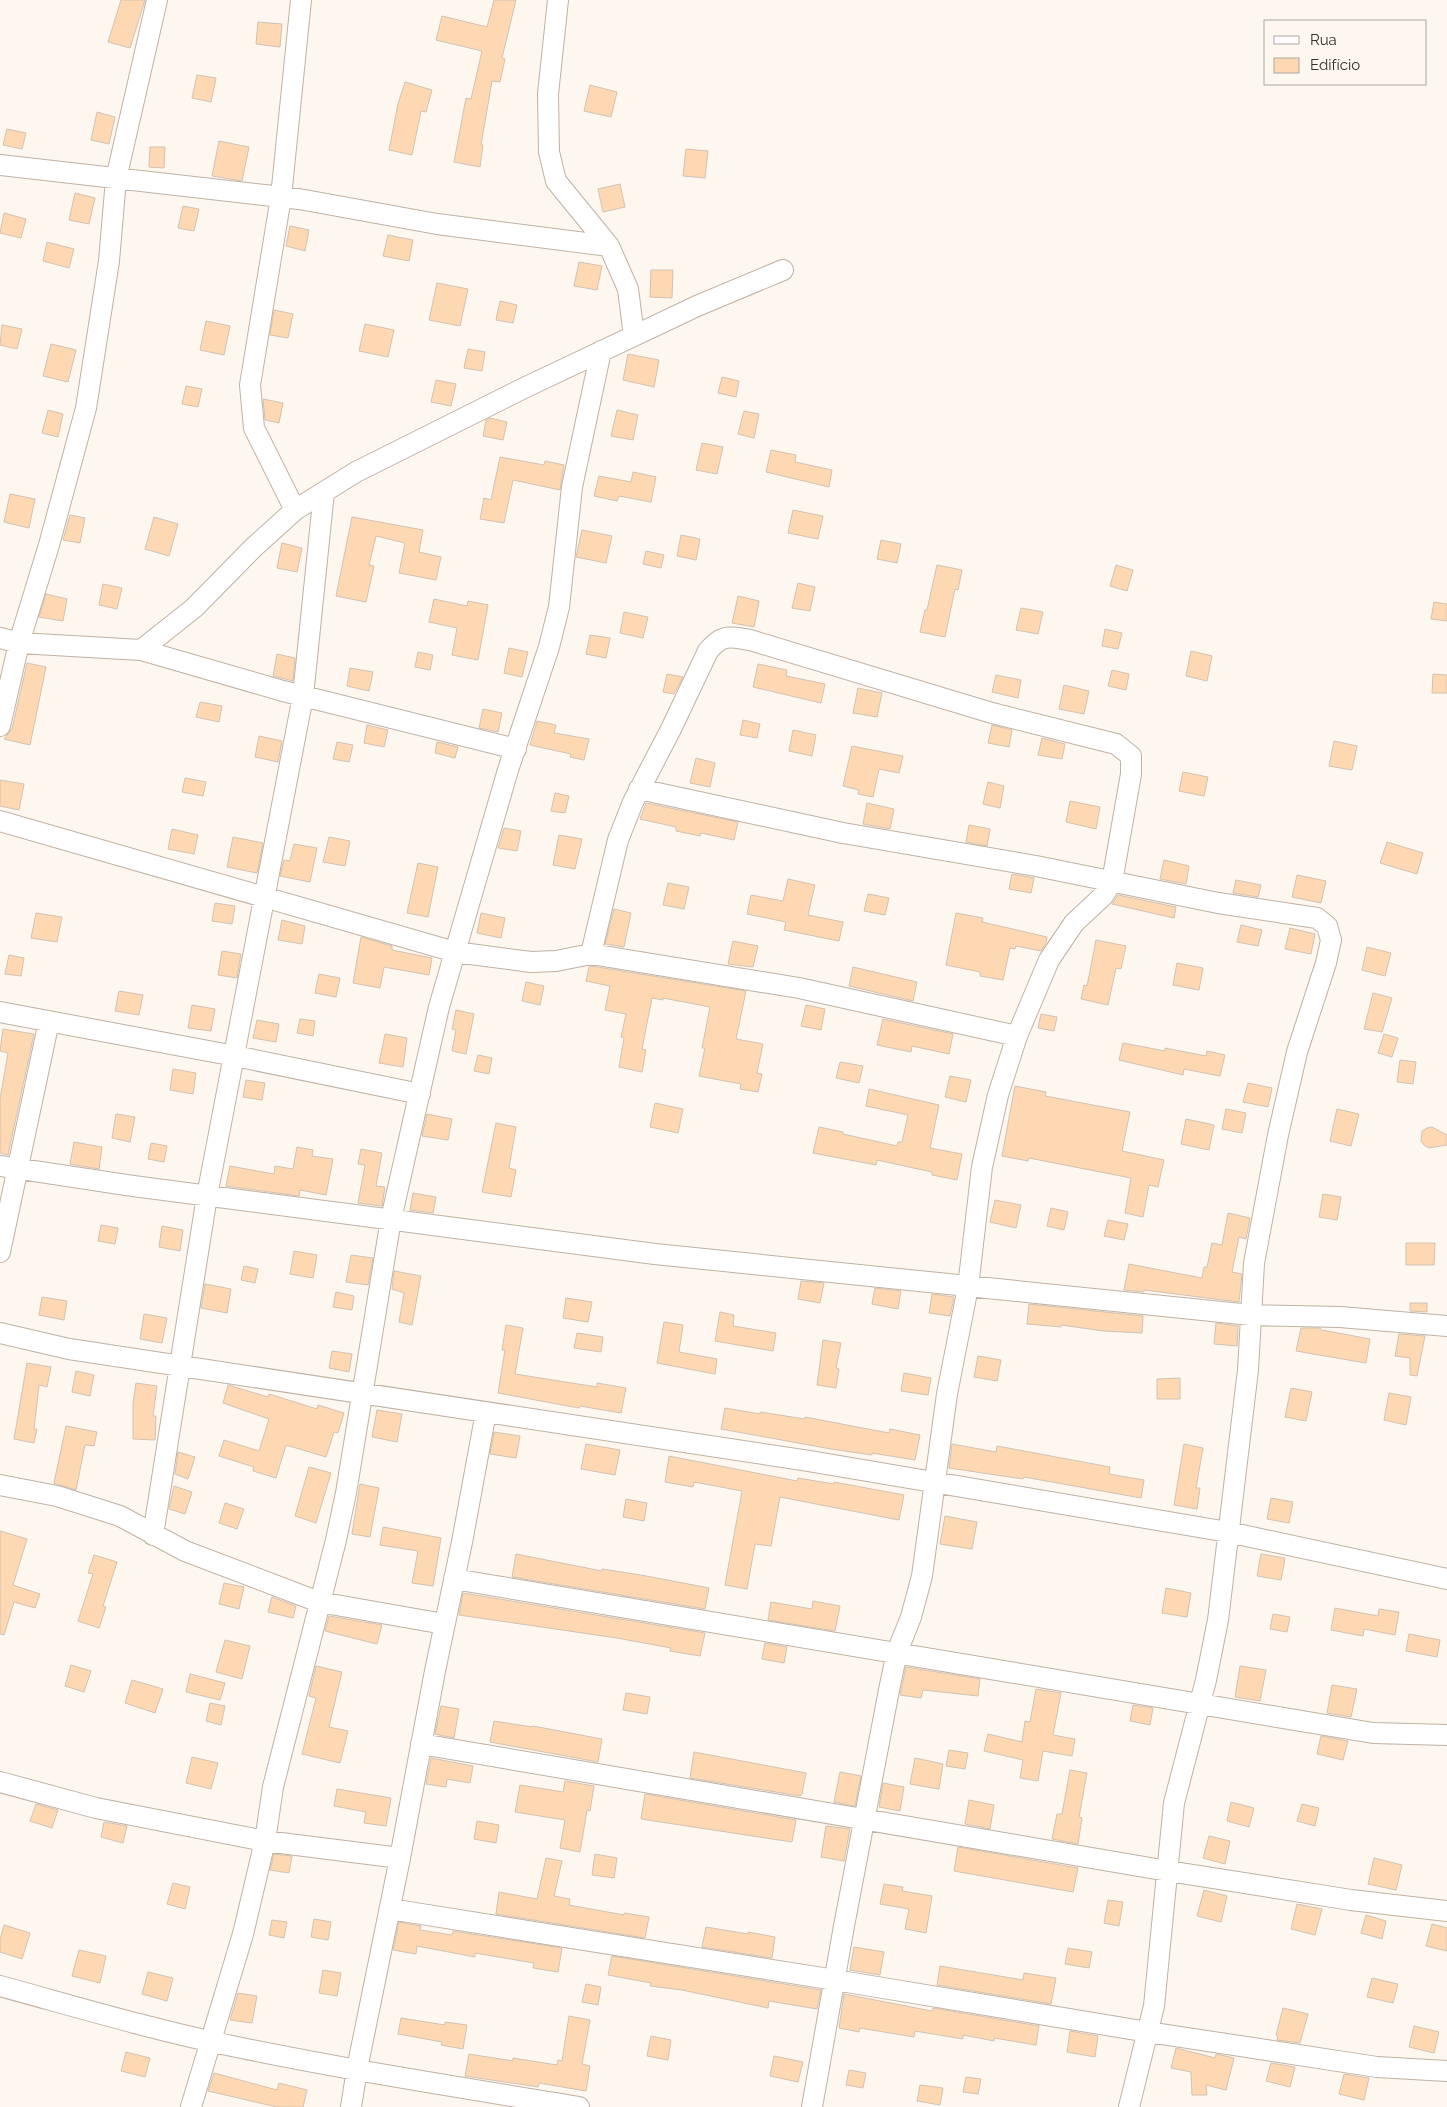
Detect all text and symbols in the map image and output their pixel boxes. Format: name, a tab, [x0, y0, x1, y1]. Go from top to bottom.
legend	[1264, 20, 1427, 85]
text: Rua	[1310, 31, 1337, 49]
text: Edifício	[1310, 56, 1360, 74]

